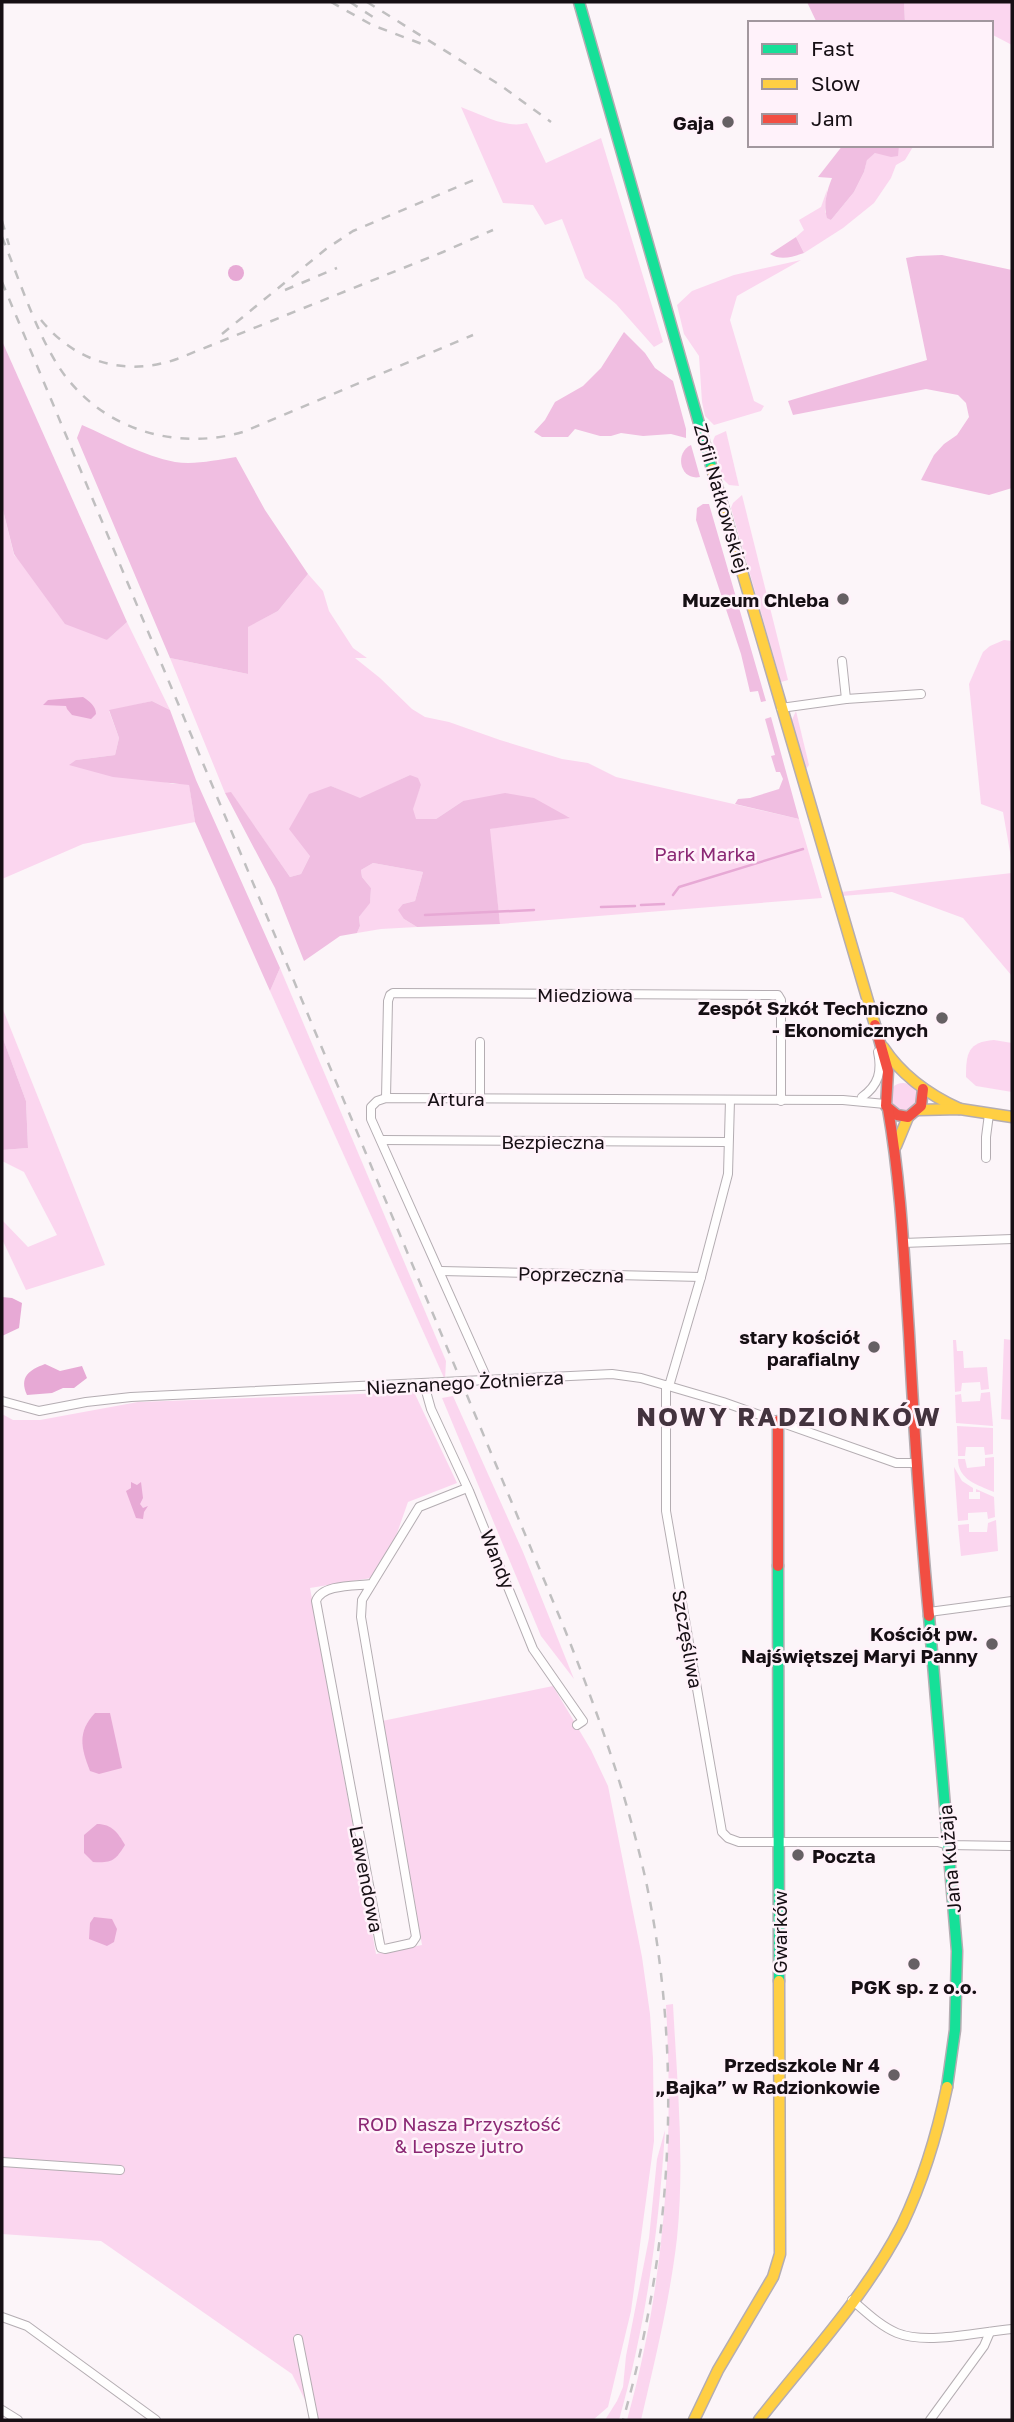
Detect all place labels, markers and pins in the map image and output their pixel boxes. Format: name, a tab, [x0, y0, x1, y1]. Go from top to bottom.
place label: Gaja	[673, 111, 714, 134]
marker: Gaja	[720, 114, 736, 130]
place label: Muzeum Chleba	[682, 588, 829, 611]
marker: Muzeum Chleba	[835, 591, 851, 607]
place label: Zespół Szkół Techniczno - Ekonomicznych	[698, 996, 928, 1041]
marker: Zespół Szkół Techniczno - Ekonomicznych	[934, 1010, 950, 1026]
place label: stary kościół parafialny	[739, 1325, 861, 1370]
marker: stary kościół parafialny	[866, 1339, 882, 1355]
place label: Kościół pw. Najświętszej Maryi Panny	[741, 1622, 979, 1667]
marker: Kościół pw. Najświętszej Maryi Panny	[984, 1636, 1000, 1652]
place label: Poczta	[812, 1844, 875, 1867]
marker: Poczta	[790, 1847, 806, 1863]
marker: PGK sp. z o.o.	[906, 1956, 922, 1972]
place label: PGK sp. z o.o.	[851, 1975, 977, 1998]
place label: Przedszkole Nr 4 „Bajka” w Radzionkowie	[655, 2053, 880, 2098]
marker: Przedszkole Nr 4 „Bajka” w Radzionkowie	[886, 2067, 902, 2083]

